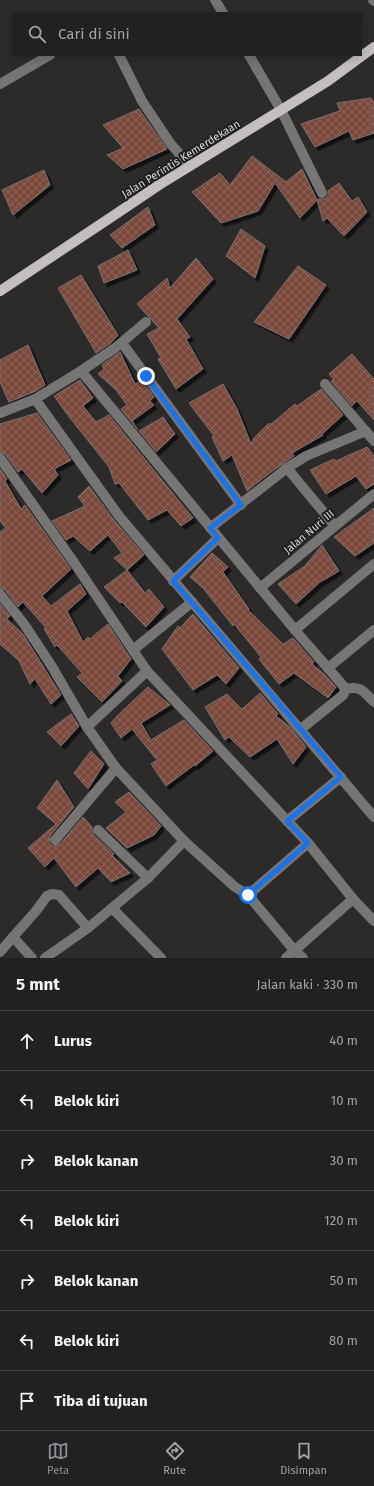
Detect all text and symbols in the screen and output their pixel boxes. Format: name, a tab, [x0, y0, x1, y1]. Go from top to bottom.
search box	[12, 12, 362, 56]
icon: search	[26, 23, 48, 45]
text: Cari di sini	[58, 25, 130, 43]
street label: Jalan Perintis Kemerdekaan	[120, 117, 242, 201]
route end	[137, 367, 155, 385]
street label: Jalan Nuri III	[281, 507, 337, 557]
route start	[239, 886, 257, 904]
text: 5 mnt	[16, 974, 60, 995]
text: Jalan kaki · 330 m	[257, 977, 358, 992]
icon: ahead	[16, 1030, 38, 1052]
text: Lurus	[54, 1032, 92, 1050]
text: 40 m	[329, 1033, 358, 1048]
icon: left	[16, 1090, 38, 1112]
text: Belok kiri	[54, 1092, 119, 1110]
text: 10 m	[331, 1093, 358, 1108]
icon: right	[16, 1150, 38, 1172]
text: Belok kanan	[54, 1152, 138, 1170]
text: 30 m	[330, 1153, 358, 1168]
icon: left	[16, 1210, 38, 1232]
text: Belok kiri	[54, 1212, 119, 1230]
text: 120 m	[324, 1213, 358, 1228]
icon: right	[16, 1270, 38, 1292]
text: Belok kanan	[54, 1272, 138, 1290]
text: 50 m	[330, 1273, 358, 1288]
icon: left	[16, 1330, 38, 1352]
text: Belok kiri	[54, 1332, 119, 1350]
text: 80 m	[329, 1333, 358, 1348]
icon: arrive	[16, 1390, 38, 1412]
text: Tiba di tujuan	[54, 1392, 148, 1410]
tab: Peta	[47, 1440, 69, 1477]
tab: Rute	[163, 1440, 186, 1477]
tab: Disimpan	[280, 1440, 327, 1477]

